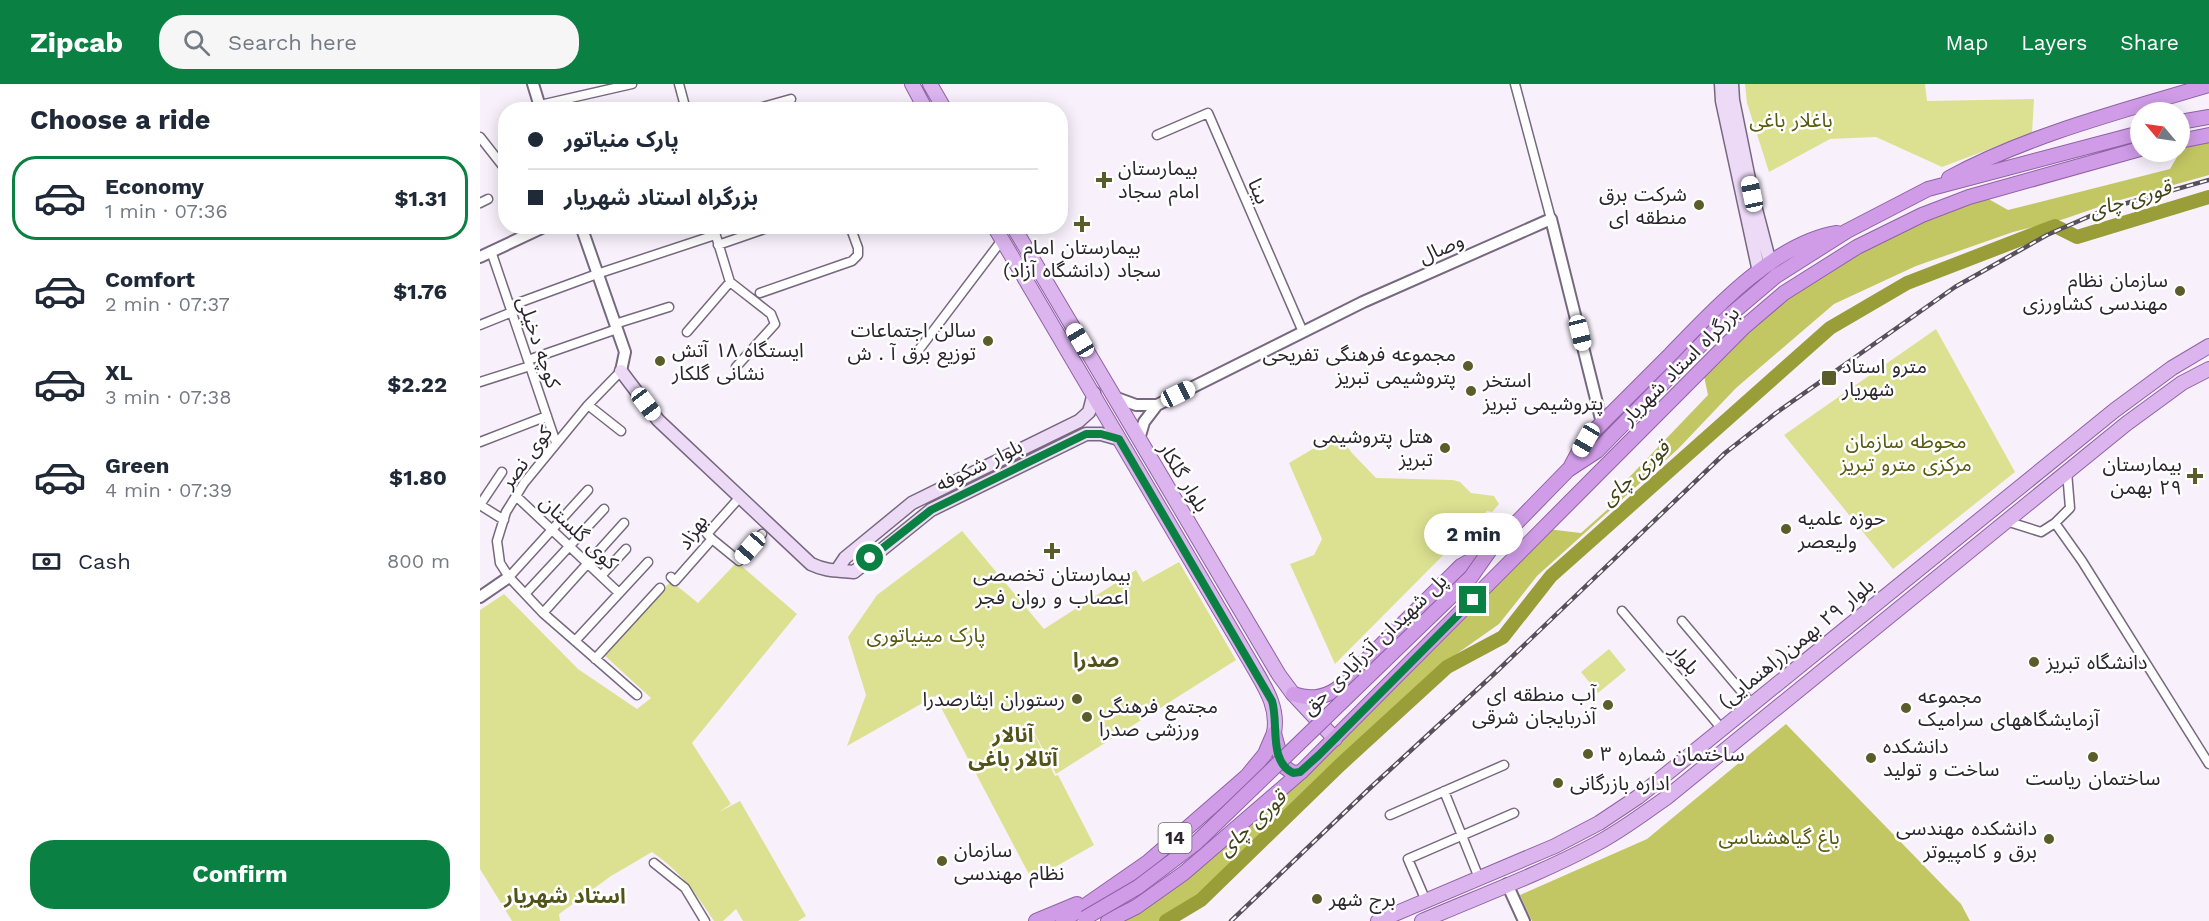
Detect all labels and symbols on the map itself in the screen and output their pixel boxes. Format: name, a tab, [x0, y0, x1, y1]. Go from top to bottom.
north arrow	[2130, 102, 2190, 162]
park label: باغلار باغی	[1749, 108, 1833, 132]
place label: بیمارستان امام سجاد	[1118, 156, 1199, 206]
marker: بیمارستان امام سجاد	[1095, 171, 1113, 189]
water label: قوری چای	[2086, 174, 2176, 225]
street label: بینا	[1243, 175, 1275, 207]
car	[1739, 175, 1765, 213]
place label: شرکت برق منطقه ای	[1599, 182, 1687, 229]
marker: شرکت برق منطقه ای	[1692, 198, 1706, 212]
marker: بیمارستان امام سجاد (دانشگاه آزاد)	[1073, 215, 1091, 233]
street label: وصال	[1415, 228, 1467, 268]
place label: بیمارستان امام سجاد (دانشگاه آزاد)	[1003, 235, 1161, 282]
place label: سازمان نظام مهندسی کشاورزی	[2023, 268, 2168, 315]
marker: سازمان نظام مهندسی کشاورزی	[2173, 284, 2187, 298]
street label: کوچه دخیلی	[511, 293, 566, 392]
street label: بزرگراه استاد شهریار	[1615, 301, 1744, 430]
car	[1567, 313, 1593, 353]
place label: سالن اجتماعات توزیع برق آ . ش	[848, 318, 976, 368]
car	[1063, 320, 1097, 360]
marker: سالن اجتماعات توزیع برق آ . ش	[981, 334, 995, 348]
place label: ایستگاه ۱۸ آتش نشانی گلکار	[671, 338, 804, 385]
place label: مجموعه فرهنگی تفریحی پتروشیمی تبریز	[1262, 342, 1456, 390]
marker: ایستگاه ۱۸ آتش نشانی گلکار	[653, 354, 667, 368]
place label: مترو استاد شهریار	[1841, 354, 1927, 401]
marker: مجموعه فرهنگی تفریحی پتروشیمی تبریز	[1461, 359, 1475, 373]
place label: استخر پتروشیمی تبریز	[1482, 368, 1604, 416]
marker: مترو استاد شهریار	[1820, 369, 1838, 387]
car	[1158, 378, 1198, 410]
car	[628, 384, 664, 424]
marker: استخر پتروشیمی تبریز	[1464, 384, 1478, 398]
street label: کوی نصر	[494, 420, 558, 494]
car	[1569, 420, 1603, 460]
place label: هتل پتروشیمی تبریز	[1313, 424, 1433, 471]
park label: محوطه سازمان مرکزی مترو تبریز	[1839, 429, 1972, 476]
street label: بلوار شکوفه	[932, 434, 1026, 496]
water label: قوری چای	[1595, 434, 1677, 512]
street label: بلوار گلکار	[1153, 437, 1214, 516]
marker: هتل پتروشیمی تبریز	[1438, 441, 1452, 455]
place label: بیمارستان ٢٩ بهمن	[2102, 452, 2182, 499]
marker: بیمارستان ٢٩ بهمن	[2186, 467, 2204, 485]
street label: کوی گلستان	[535, 490, 624, 575]
place label: حوزه علمیه ولیعصر	[1797, 506, 1885, 553]
street label: بهزاد	[672, 510, 712, 554]
callout: 2 min	[1424, 513, 1522, 555]
marker: حوزه علمیه ولیعصر	[1779, 522, 1793, 536]
car	[731, 529, 769, 567]
marker: بیمارستان تخصصی اعصاب و روان فجر	[1043, 542, 1061, 560]
route start	[856, 544, 883, 571]
place label: بیمارستان تخصصی اعصاب و روان فجر	[973, 562, 1131, 609]
street label: پل شهیدان آذرآبادی حق	[1296, 568, 1453, 721]
street label: بلوار ٢٩ بهمن(راهنمایی)	[1713, 573, 1879, 713]
route end	[1459, 586, 1486, 613]
park label: پارک مینیاتوری	[867, 623, 985, 648]
street label: بلوار	[1665, 638, 1705, 679]
district label: صدرا	[1073, 647, 1119, 672]
place label: دانشگاه تبریز	[2045, 650, 2148, 674]
marker: دانشگاه تبریز	[2027, 655, 2041, 669]
place label: آب منطقه ای آذربایجان شرقی	[1472, 682, 1597, 729]
place label: مجموعه آزمایشگاههای سرامیک	[1918, 684, 2100, 731]
place label: رستوران ایثارصدرا	[923, 687, 1065, 711]
marker: رستوران ایثارصدرا	[1070, 692, 1084, 706]
place label: مجتمع فرهنگی ورزشی صدرا	[1099, 694, 1218, 741]
marker: آب منطقه ای آذربایجان شرقی	[1601, 698, 1615, 712]
marker: مجموعه آزمایشگاههای سرامیک	[1899, 701, 1913, 715]
marker: مجتمع فرهنگی ورزشی صدرا	[1080, 710, 1094, 724]
district label: آنالار آتالار باغی	[968, 722, 1059, 771]
place label: دانشکده ساخت و تولید	[1883, 734, 1999, 781]
place label: ساختمان شماره ۳	[1600, 742, 1745, 766]
marker: ساختمان شماره ۳	[1581, 747, 1595, 761]
marker: ساختمان ریاست	[2086, 750, 2100, 764]
marker: دانشکده ساخت و تولید	[1864, 751, 1878, 765]
place label: ساختمان ریاست	[2026, 766, 2160, 790]
place label: اداره بازرگانی	[1570, 771, 1670, 795]
marker: اداره بازرگانی	[1551, 776, 1565, 790]
water label: قوری چای	[1212, 784, 1294, 862]
place label: دانشکده مهندسی برق و کامپیوتر	[1896, 816, 2037, 864]
road number: 14	[1158, 823, 1192, 853]
park label: باغ گیاهشناسی	[1718, 825, 1840, 852]
marker: دانشکده مهندسی برق و کامپیوتر	[2042, 832, 2056, 846]
place label: سازمان نظام مهندسی	[954, 838, 1064, 888]
marker: سازمان نظام مهندسی	[935, 854, 949, 868]
district label: استاد شهریار	[503, 883, 626, 908]
place label: برج شهر	[1328, 887, 1396, 914]
marker: برج شهر	[1310, 892, 1324, 906]

